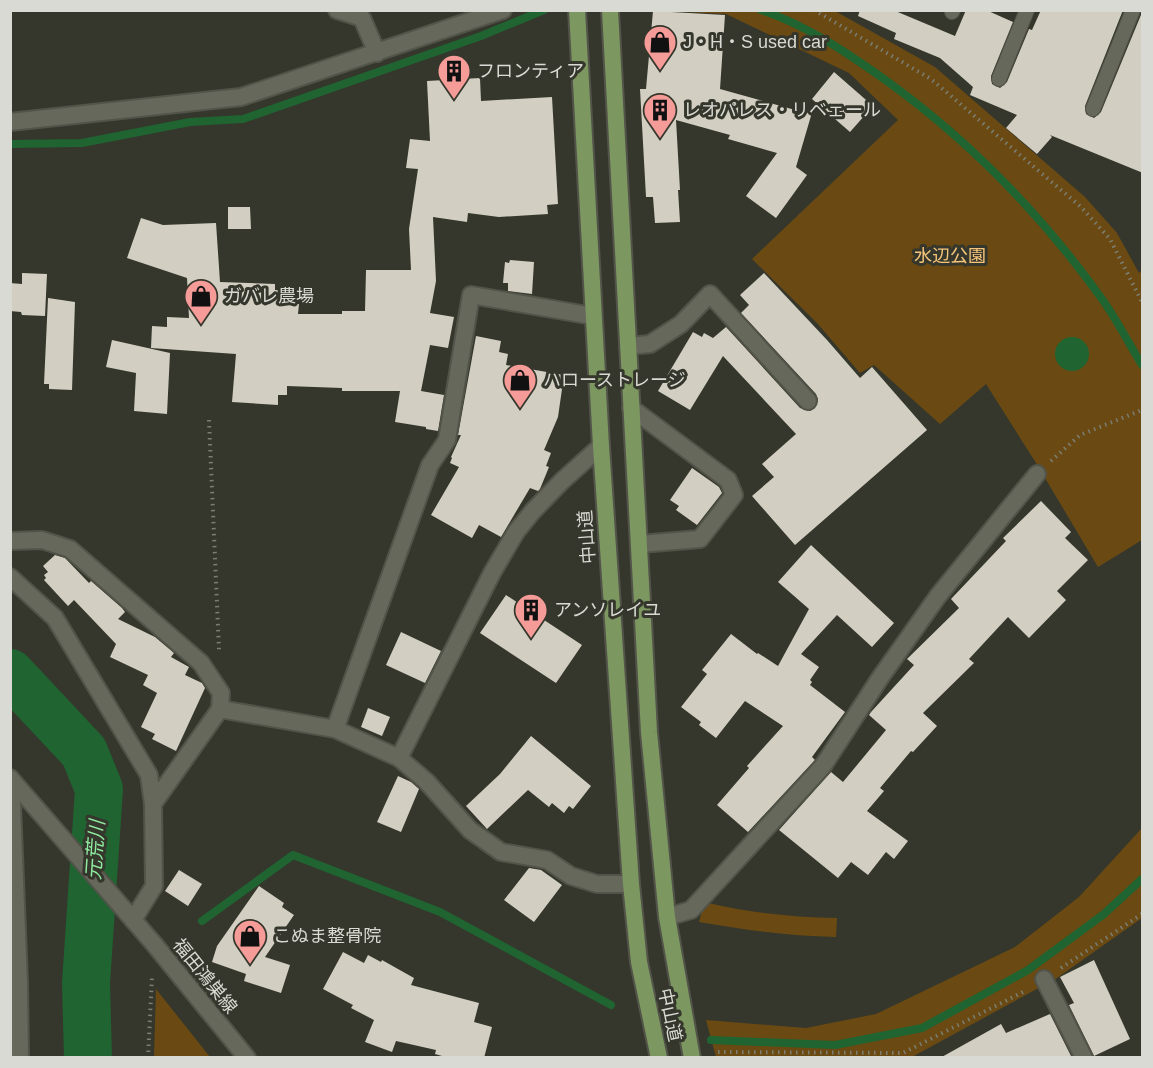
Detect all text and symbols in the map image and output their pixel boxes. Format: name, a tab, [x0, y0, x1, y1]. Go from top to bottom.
shop icon: J・H・S used car	[642, 24, 678, 71]
place label: J・H・S used car	[683, 32, 827, 52]
building icon: フロンティア	[436, 53, 472, 100]
place label: フロンティア	[477, 61, 584, 81]
building icon: レオパレス・リベェール	[642, 92, 678, 139]
place label: レオパレス・リベェール	[683, 100, 881, 120]
park label: 水辺公園	[914, 246, 986, 266]
shop icon: ガバレ農場	[183, 278, 219, 325]
place label: ガバレ農場	[224, 286, 314, 306]
shop icon: ハローストレージ	[502, 362, 538, 409]
place label: ハローストレージ	[543, 370, 686, 390]
street label: 中山道	[575, 509, 599, 565]
building icon: アンソレイユ	[513, 592, 549, 639]
place label: アンソレイユ	[554, 600, 661, 620]
water label: 元荒川	[82, 817, 108, 881]
shop icon: こぬま整骨院	[232, 918, 268, 965]
place label: こぬま整骨院	[273, 926, 381, 946]
street label: 福田鴻巣線	[169, 935, 241, 1017]
street label: 中山道	[655, 987, 685, 1043]

